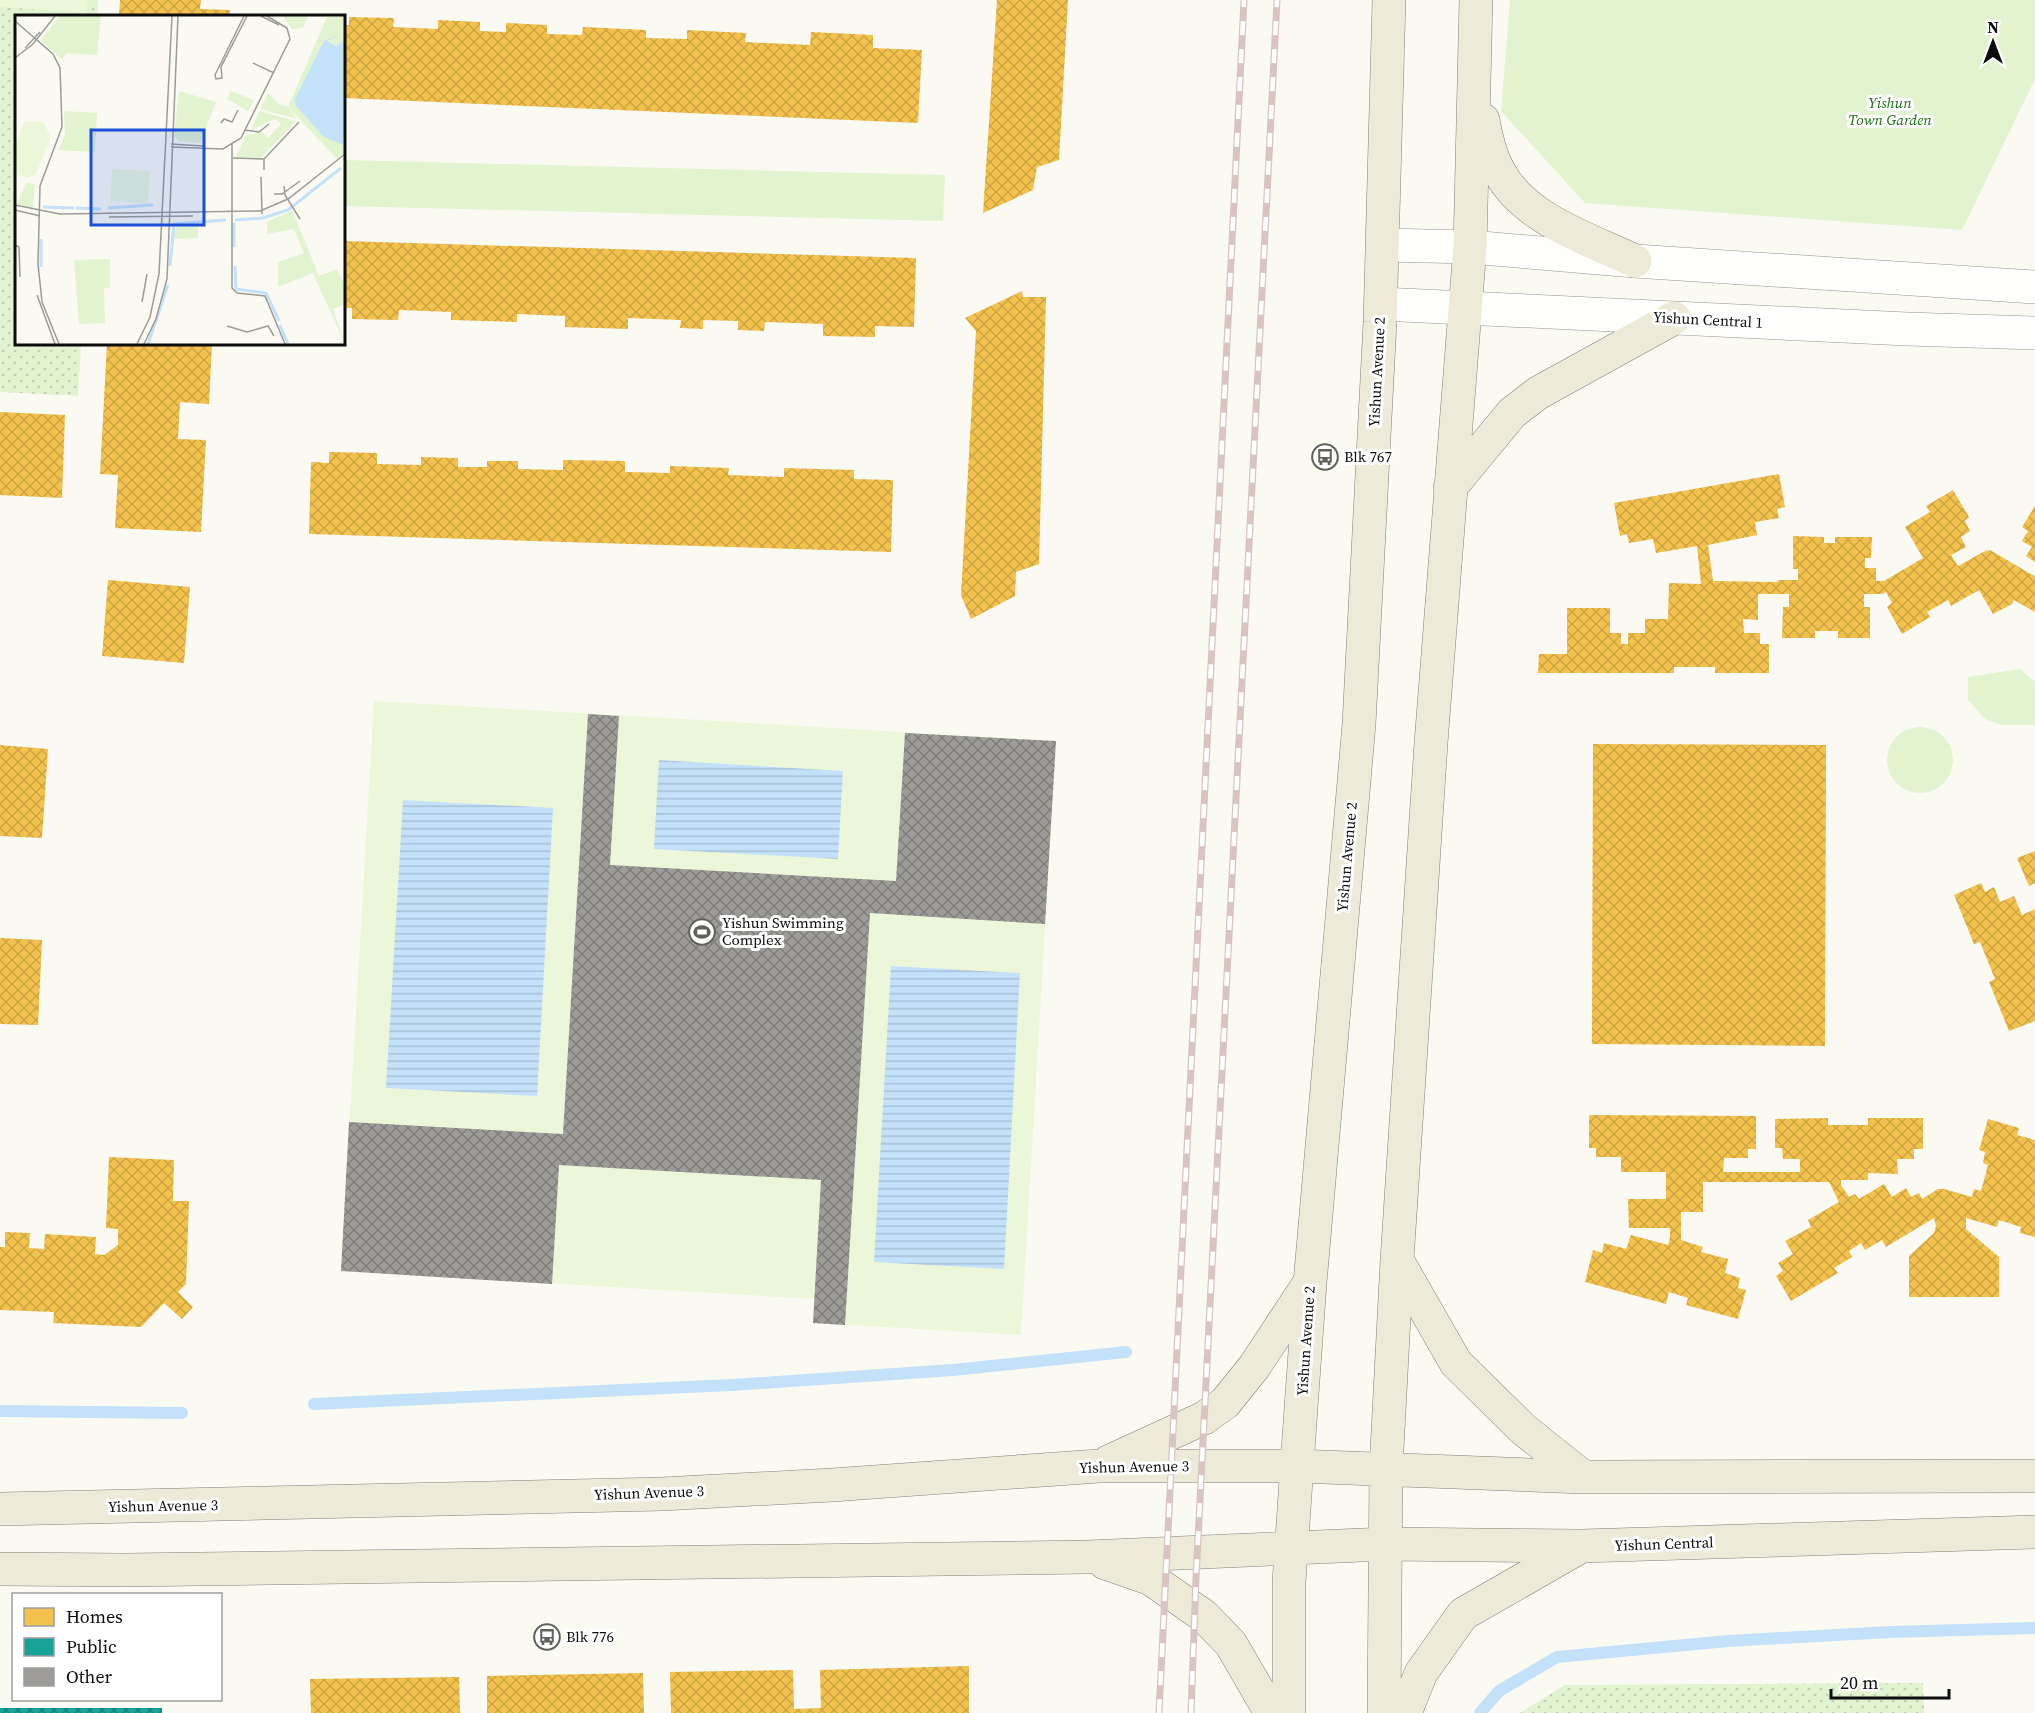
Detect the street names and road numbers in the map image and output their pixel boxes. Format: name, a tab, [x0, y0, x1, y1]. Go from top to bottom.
street label: Yishun Central 1	[1652, 306, 1764, 333]
street label: Yishun Avenue 2	[1363, 316, 1390, 428]
street label: Yishun Avenue 2	[1331, 801, 1362, 913]
street label: Yishun Avenue 2	[1291, 1285, 1320, 1397]
street label: Yishun Avenue 3	[1079, 1455, 1189, 1478]
street label: Yishun Avenue 3	[594, 1480, 704, 1505]
street label: Yishun Avenue 3	[108, 1494, 218, 1517]
street label: Yishun Central	[1614, 1531, 1714, 1556]

